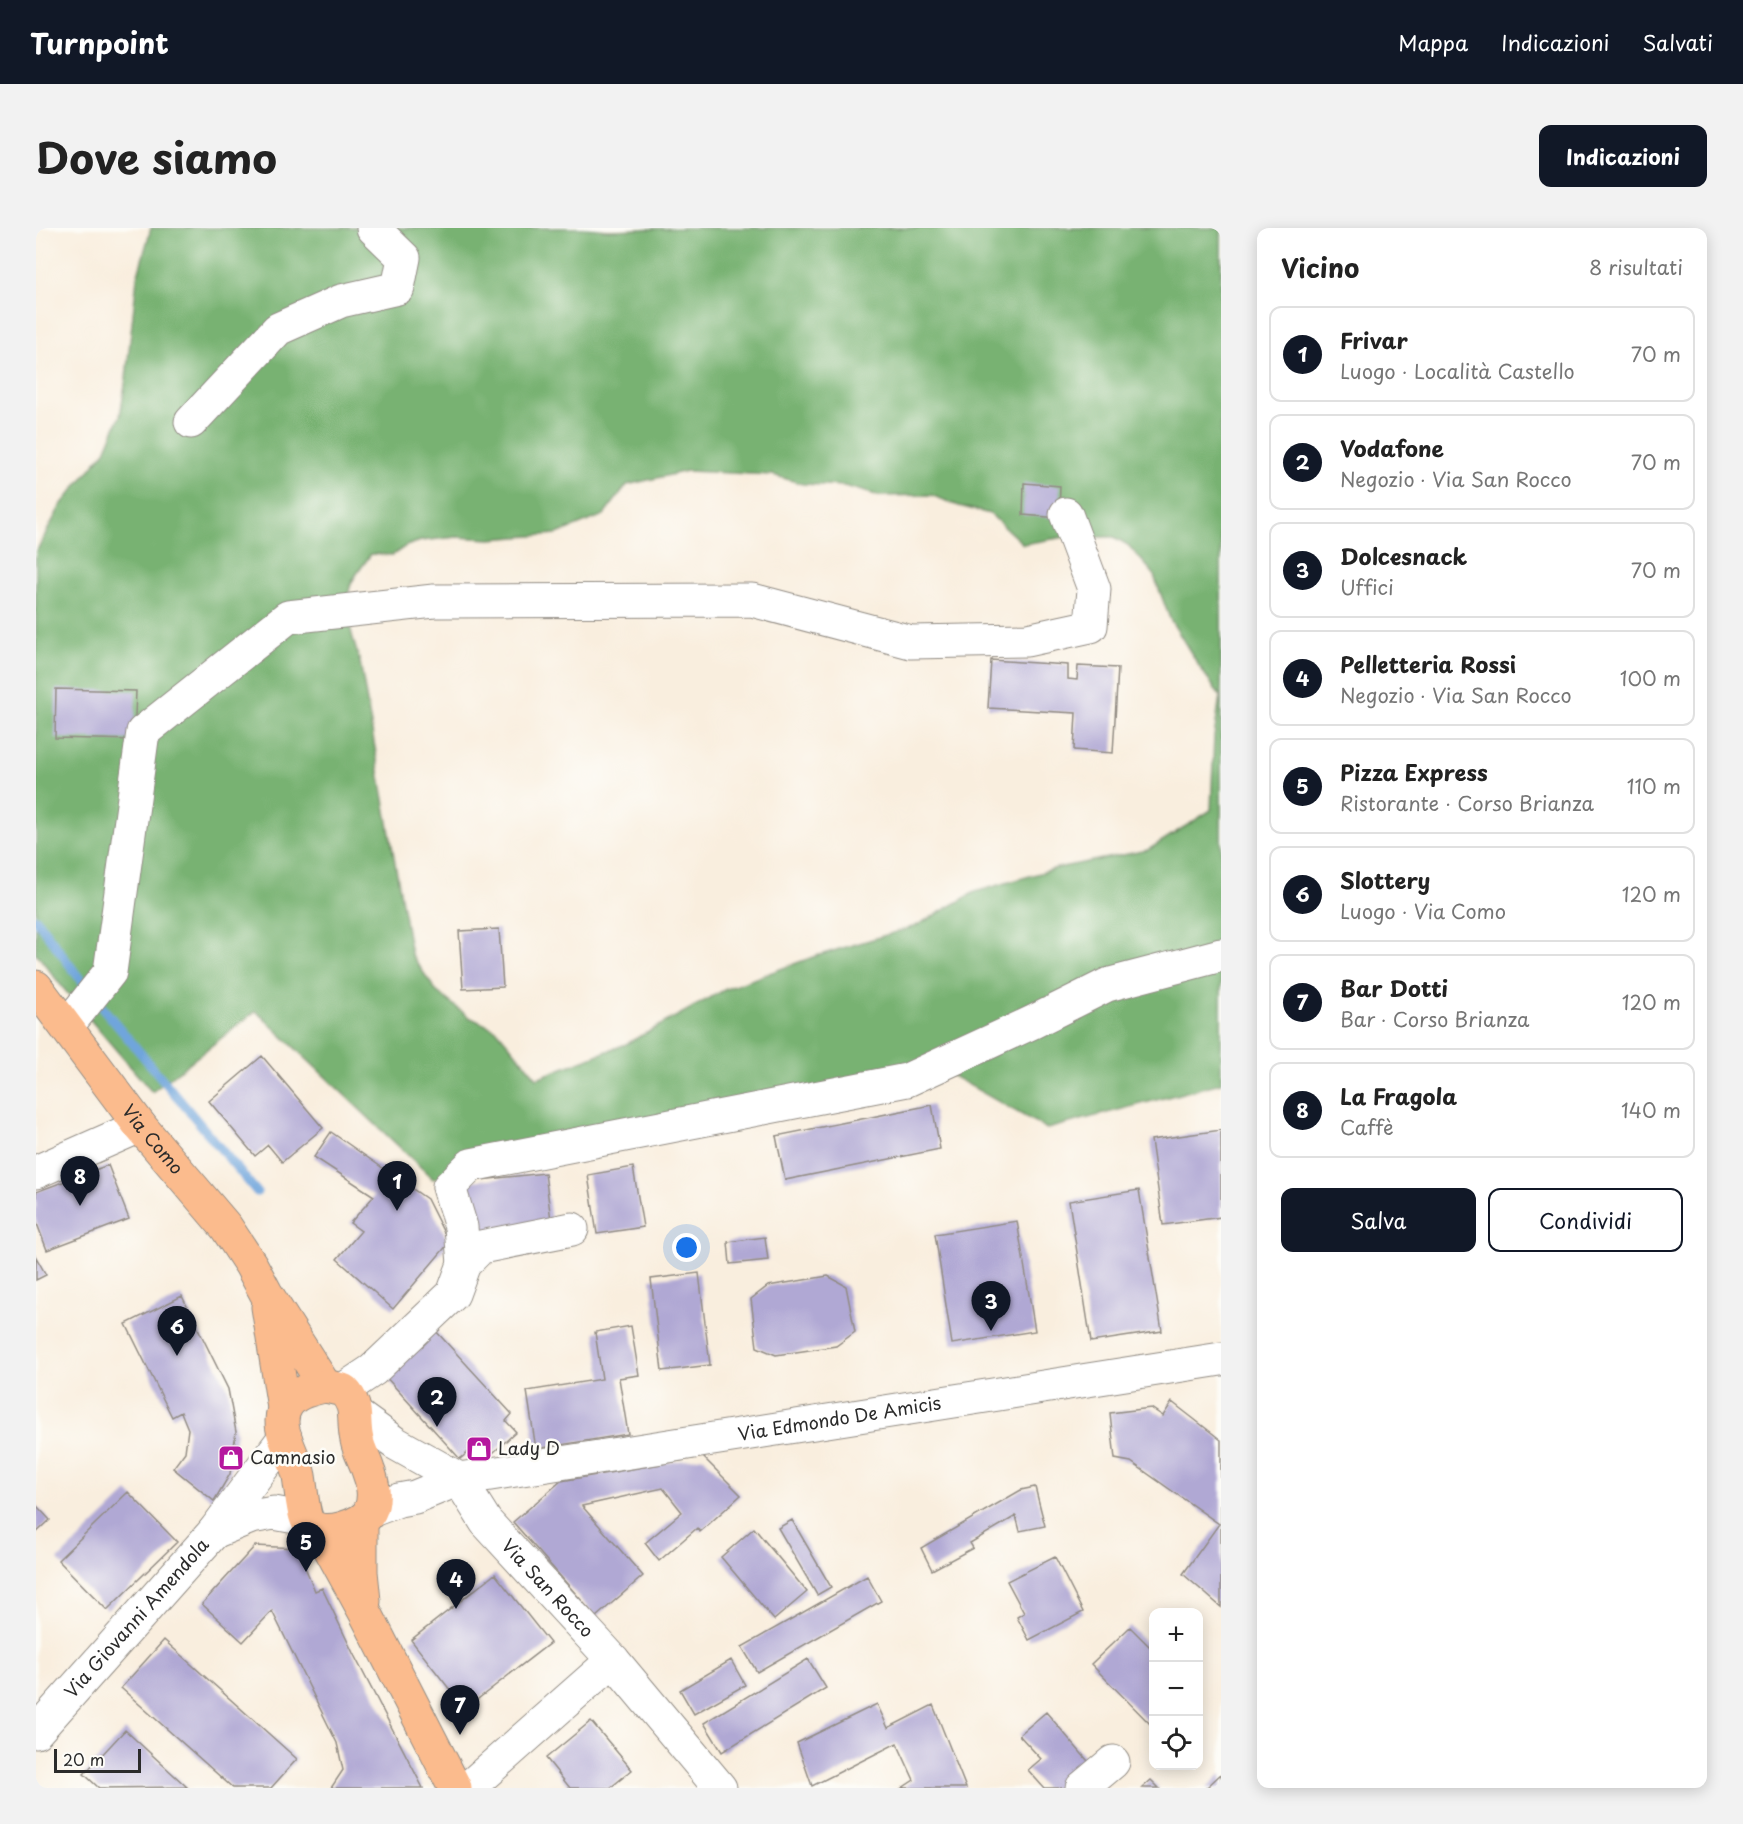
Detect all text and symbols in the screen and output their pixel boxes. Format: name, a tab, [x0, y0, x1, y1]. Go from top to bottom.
text: Turnpoint	[30, 21, 169, 64]
text: Mappa	[1398, 26, 1468, 58]
text: Indicazioni	[1501, 26, 1609, 58]
text: Salvati	[1642, 26, 1713, 58]
text: Dove siamo	[36, 125, 277, 188]
button: Indicazioni	[1539, 125, 1707, 187]
text: Vicino	[1281, 248, 1359, 287]
text: 8 risultati	[1589, 252, 1683, 282]
text: Frivar	[1340, 323, 1408, 356]
text: 1	[1298, 339, 1307, 369]
text: 70 m	[1631, 339, 1681, 369]
text: Luogo · Località Castello	[1340, 356, 1575, 386]
text: Vodafone	[1340, 431, 1444, 464]
text: 2	[1295, 447, 1310, 477]
text: 70 m	[1631, 447, 1681, 477]
text: Negozio · Via San Rocco	[1340, 464, 1572, 494]
text: Dolcesnack	[1340, 539, 1467, 572]
text: 3	[1296, 555, 1309, 585]
text: 70 m	[1631, 555, 1681, 585]
text: Uffici	[1340, 572, 1394, 602]
text: Pelletteria Rossi	[1340, 647, 1516, 680]
text: 4	[1296, 663, 1309, 693]
text: 100 m	[1620, 663, 1681, 693]
text: Negozio · Via San Rocco	[1340, 680, 1572, 710]
text: Pizza Express	[1340, 755, 1488, 788]
text: 5	[1296, 771, 1309, 801]
text: 110 m	[1627, 771, 1681, 801]
text: Ristorante · Corso Brianza	[1340, 788, 1594, 818]
text: Slottery	[1340, 863, 1430, 896]
text: 6	[1295, 879, 1310, 909]
text: 120 m	[1622, 879, 1681, 909]
text: Luogo · Via Como	[1340, 896, 1506, 926]
text: Bar Dotti	[1340, 971, 1448, 1004]
text: 7	[1297, 987, 1308, 1017]
text: 120 m	[1622, 987, 1681, 1017]
text: Bar · Corso Brianza	[1340, 1004, 1529, 1034]
text: La Fragola	[1340, 1079, 1457, 1112]
text: 8	[1296, 1095, 1309, 1125]
text: 140 m	[1621, 1095, 1681, 1125]
street label: Via Como	[116, 1098, 191, 1180]
text: Caffè	[1340, 1112, 1394, 1142]
pin: 8	[60, 1156, 99, 1206]
pin: 1	[378, 1162, 416, 1211]
button: Salva	[1281, 1188, 1476, 1252]
button: Condividi	[1488, 1188, 1683, 1252]
your location	[672, 1233, 701, 1262]
pin: 3	[972, 1282, 1010, 1331]
pin: 6	[158, 1306, 196, 1356]
pin: 2	[418, 1378, 456, 1427]
street label: Via Edmondo De Amicis	[736, 1388, 943, 1447]
shop icon: Lady D	[464, 1434, 494, 1464]
place label: Lady D	[498, 1434, 560, 1461]
shop icon: Camnasio	[216, 1443, 246, 1473]
place label: Camnasio	[250, 1443, 335, 1470]
pin: 5	[286, 1522, 326, 1572]
street label: Via Giovanni Amendola	[57, 1531, 215, 1703]
street label: Via San Rocco	[496, 1532, 601, 1643]
pin: 4	[436, 1560, 476, 1609]
map controls	[1149, 1608, 1203, 1770]
button: +	[1149, 1608, 1203, 1662]
button: −	[1149, 1662, 1203, 1716]
pin: 7	[440, 1686, 480, 1735]
button: locate	[1149, 1716, 1203, 1770]
scale bar	[54, 1746, 141, 1774]
text: 20 m	[63, 1747, 104, 1771]

